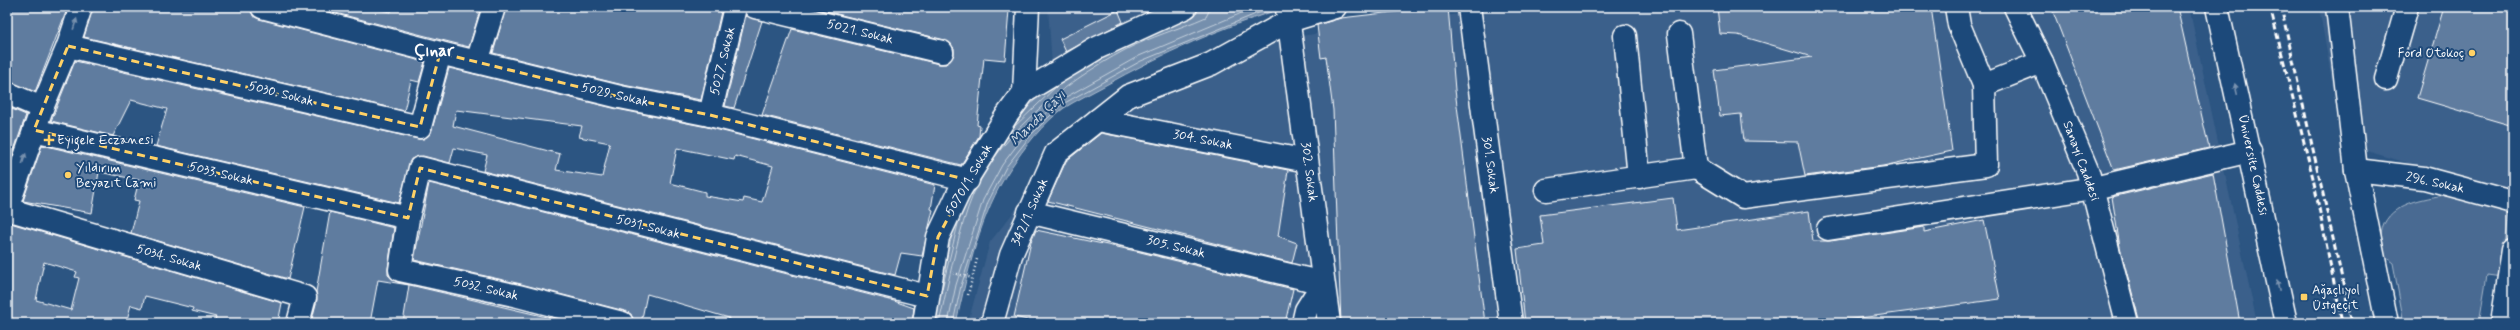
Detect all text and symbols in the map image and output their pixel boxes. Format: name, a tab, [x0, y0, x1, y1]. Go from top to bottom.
street label: 5021. Sokak	[825, 16, 896, 49]
one-way arrow	[72, 18, 78, 30]
street label: 5027. Sokak	[706, 24, 740, 97]
district label: Çınar	[414, 40, 455, 62]
place label: Ford Otokoç	[2398, 45, 2464, 62]
marker: Ford Otokoç	[2467, 48, 2477, 58]
street label: 5030. Sokak	[246, 78, 316, 110]
street label: 5029. Sokak	[580, 79, 651, 111]
one-way arrow	[2233, 83, 2239, 95]
water label: Manda Çayı	[1006, 86, 1070, 150]
street label: Üniversite Caddesi	[2234, 113, 2272, 217]
street label: Sanayi Caddesi	[2059, 119, 2103, 203]
street label: 304. Sokak	[1172, 126, 1235, 154]
place label: Eyigele Eczanesi	[57, 132, 153, 151]
marker: Eyigele Eczanesi	[44, 135, 54, 145]
street label: 301. Sokak	[1478, 135, 1502, 195]
street label: 5070/1. Sokak	[942, 140, 997, 219]
street label: 302. Sokak	[1297, 141, 1321, 203]
one-way arrow	[22, 152, 28, 164]
street label: 5033. Sokak	[187, 158, 255, 190]
place label: Yıldırım Beyazıt Cami	[76, 160, 156, 192]
street label: 296. Sokak	[2404, 169, 2466, 198]
marker: Yıldırım Beyazıt Cami	[63, 170, 73, 180]
street label: 342/1. Sokak	[1008, 175, 1053, 248]
street label: 5031. Sokak	[614, 211, 682, 243]
street label: 305. Sokak	[1145, 232, 1208, 263]
street label: 5034. Sokak	[134, 241, 204, 276]
street label: 5032. Sokak	[452, 273, 521, 305]
one-way arrow	[2275, 279, 2281, 291]
place label: Ağaçlıyol Üstgeçit	[2312, 282, 2360, 314]
marker: Ağaçlıyol Üstgeçit	[2299, 292, 2309, 302]

